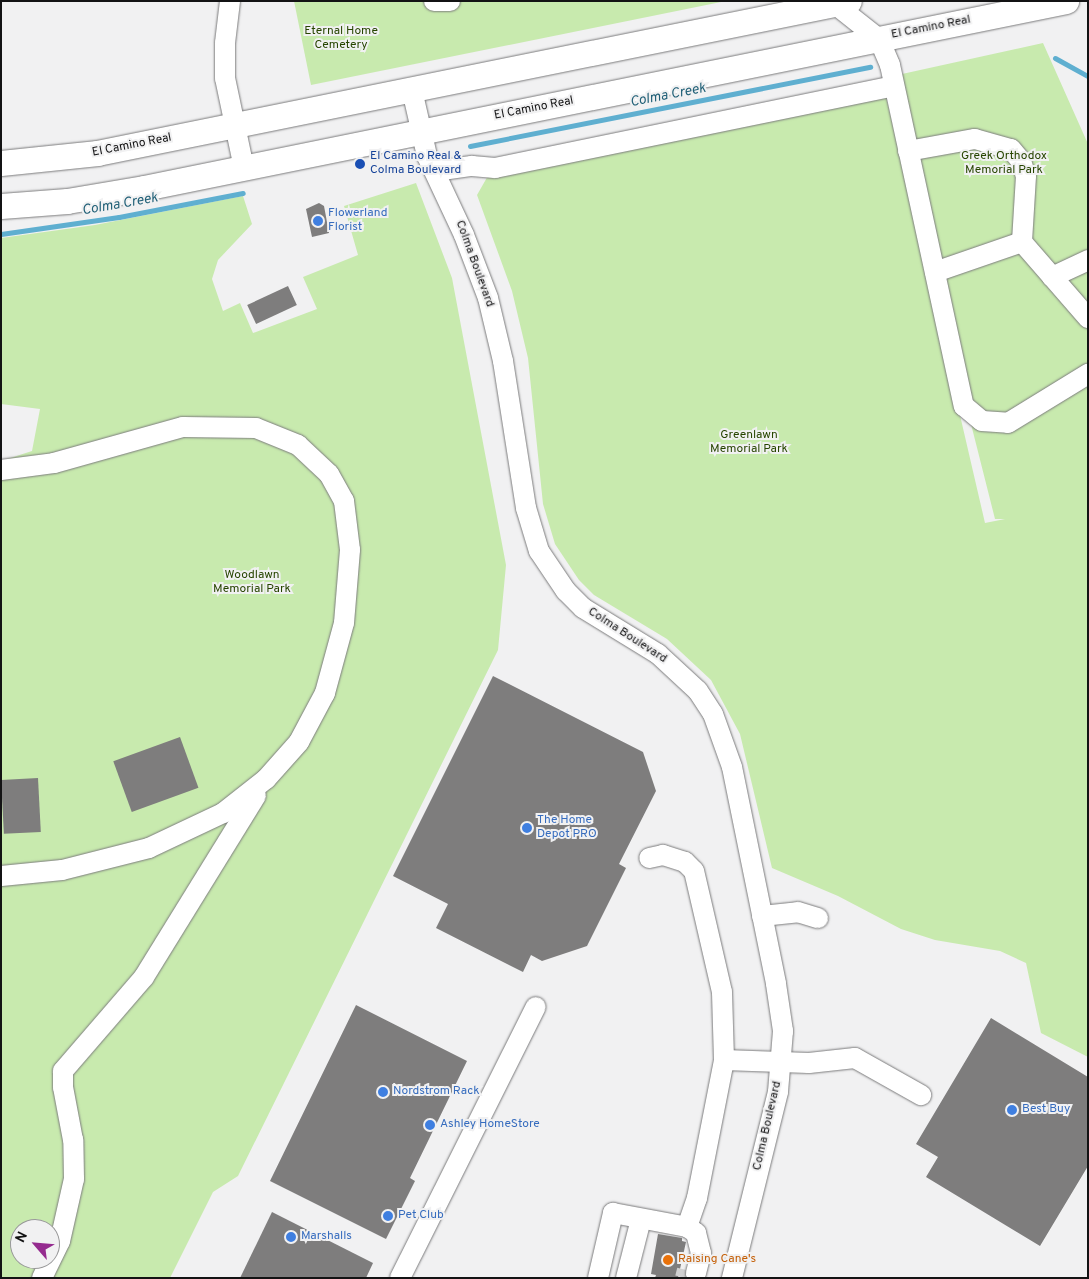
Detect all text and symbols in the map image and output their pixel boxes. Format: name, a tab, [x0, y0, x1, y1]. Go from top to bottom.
street label: El Camino Real	[890, 13, 972, 43]
park label: Eternal Home Cemetery	[304, 25, 378, 53]
water label: Colma Creek	[629, 80, 707, 112]
street label: El Camino Real	[493, 94, 575, 124]
street label: El Camino Real	[91, 131, 173, 161]
place label: El Camino Real & Colma Boulevard	[370, 150, 462, 178]
park label: Greek Orthodox Memorial Park	[961, 150, 1047, 178]
marker: El Camino Real & Colma Boulevard	[354, 158, 366, 170]
water label: Colma Creek	[81, 190, 159, 220]
place label: Flowerland Florist	[328, 207, 387, 235]
marker: Flowerland Florist	[312, 215, 324, 227]
street label: Colma Boulevard	[452, 219, 496, 309]
park label: Greenlawn Memorial Park	[710, 429, 788, 457]
park label: Woodlawn Memorial Park	[213, 569, 291, 597]
street label: Colma Boulevard	[585, 605, 669, 667]
place label: The Home Depot PRO	[537, 814, 597, 842]
marker: The Home Depot PRO	[521, 822, 533, 834]
street label: Colma Boulevard	[751, 1080, 785, 1172]
place label: Nordstrom Rack	[393, 1085, 480, 1099]
marker: Nordstrom Rack	[377, 1086, 389, 1098]
place label: Best Buy	[1022, 1103, 1070, 1117]
marker: Best Buy	[1006, 1104, 1018, 1116]
place label: Ashley HomeStore	[440, 1118, 540, 1132]
marker: Ashley HomeStore	[424, 1119, 436, 1131]
place label: Pet Club	[398, 1209, 444, 1223]
marker: Pet Club	[382, 1210, 394, 1222]
north arrow	[10, 1219, 60, 1269]
text: N	[12, 1229, 32, 1246]
place label: Marshalls	[301, 1230, 352, 1244]
marker: Marshalls	[285, 1231, 297, 1243]
place label: Raising Cane's	[678, 1253, 756, 1267]
marker: Raising Cane's	[662, 1254, 674, 1266]

